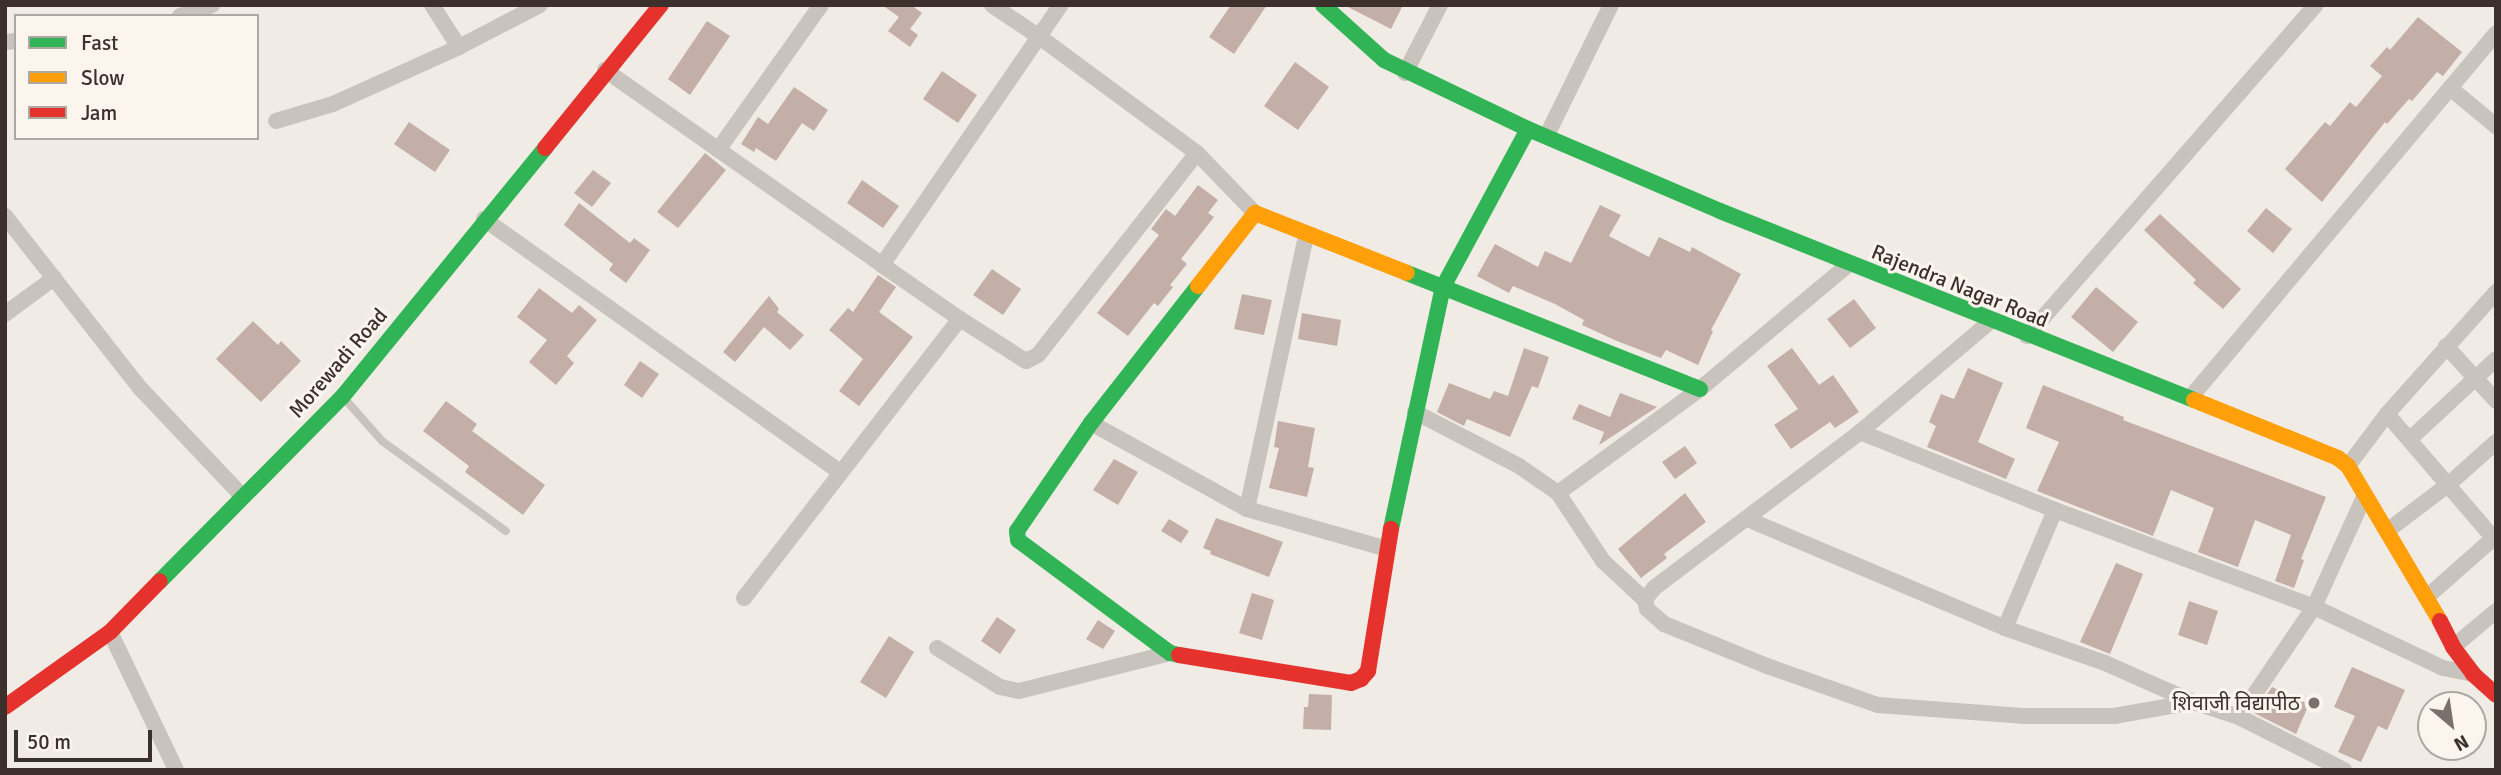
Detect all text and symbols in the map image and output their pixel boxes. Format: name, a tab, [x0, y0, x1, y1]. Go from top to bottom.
legend	[14, 14, 259, 140]
text: Fast	[81, 30, 118, 56]
text: Slow	[81, 65, 125, 91]
text: Jam	[81, 100, 117, 126]
street label: Rajendra Nagar Road	[1868, 239, 2052, 333]
street label: Morewadi Road	[283, 303, 393, 423]
place label: शिवाजी विद्यापीठ	[2172, 690, 2300, 716]
north arrow	[2417, 691, 2487, 761]
marker: शिवाजी विद्यापीठ	[2306, 695, 2322, 711]
scale bar	[18, 716, 156, 760]
text: 50 m	[27, 729, 71, 755]
text: N	[2450, 729, 2473, 756]

